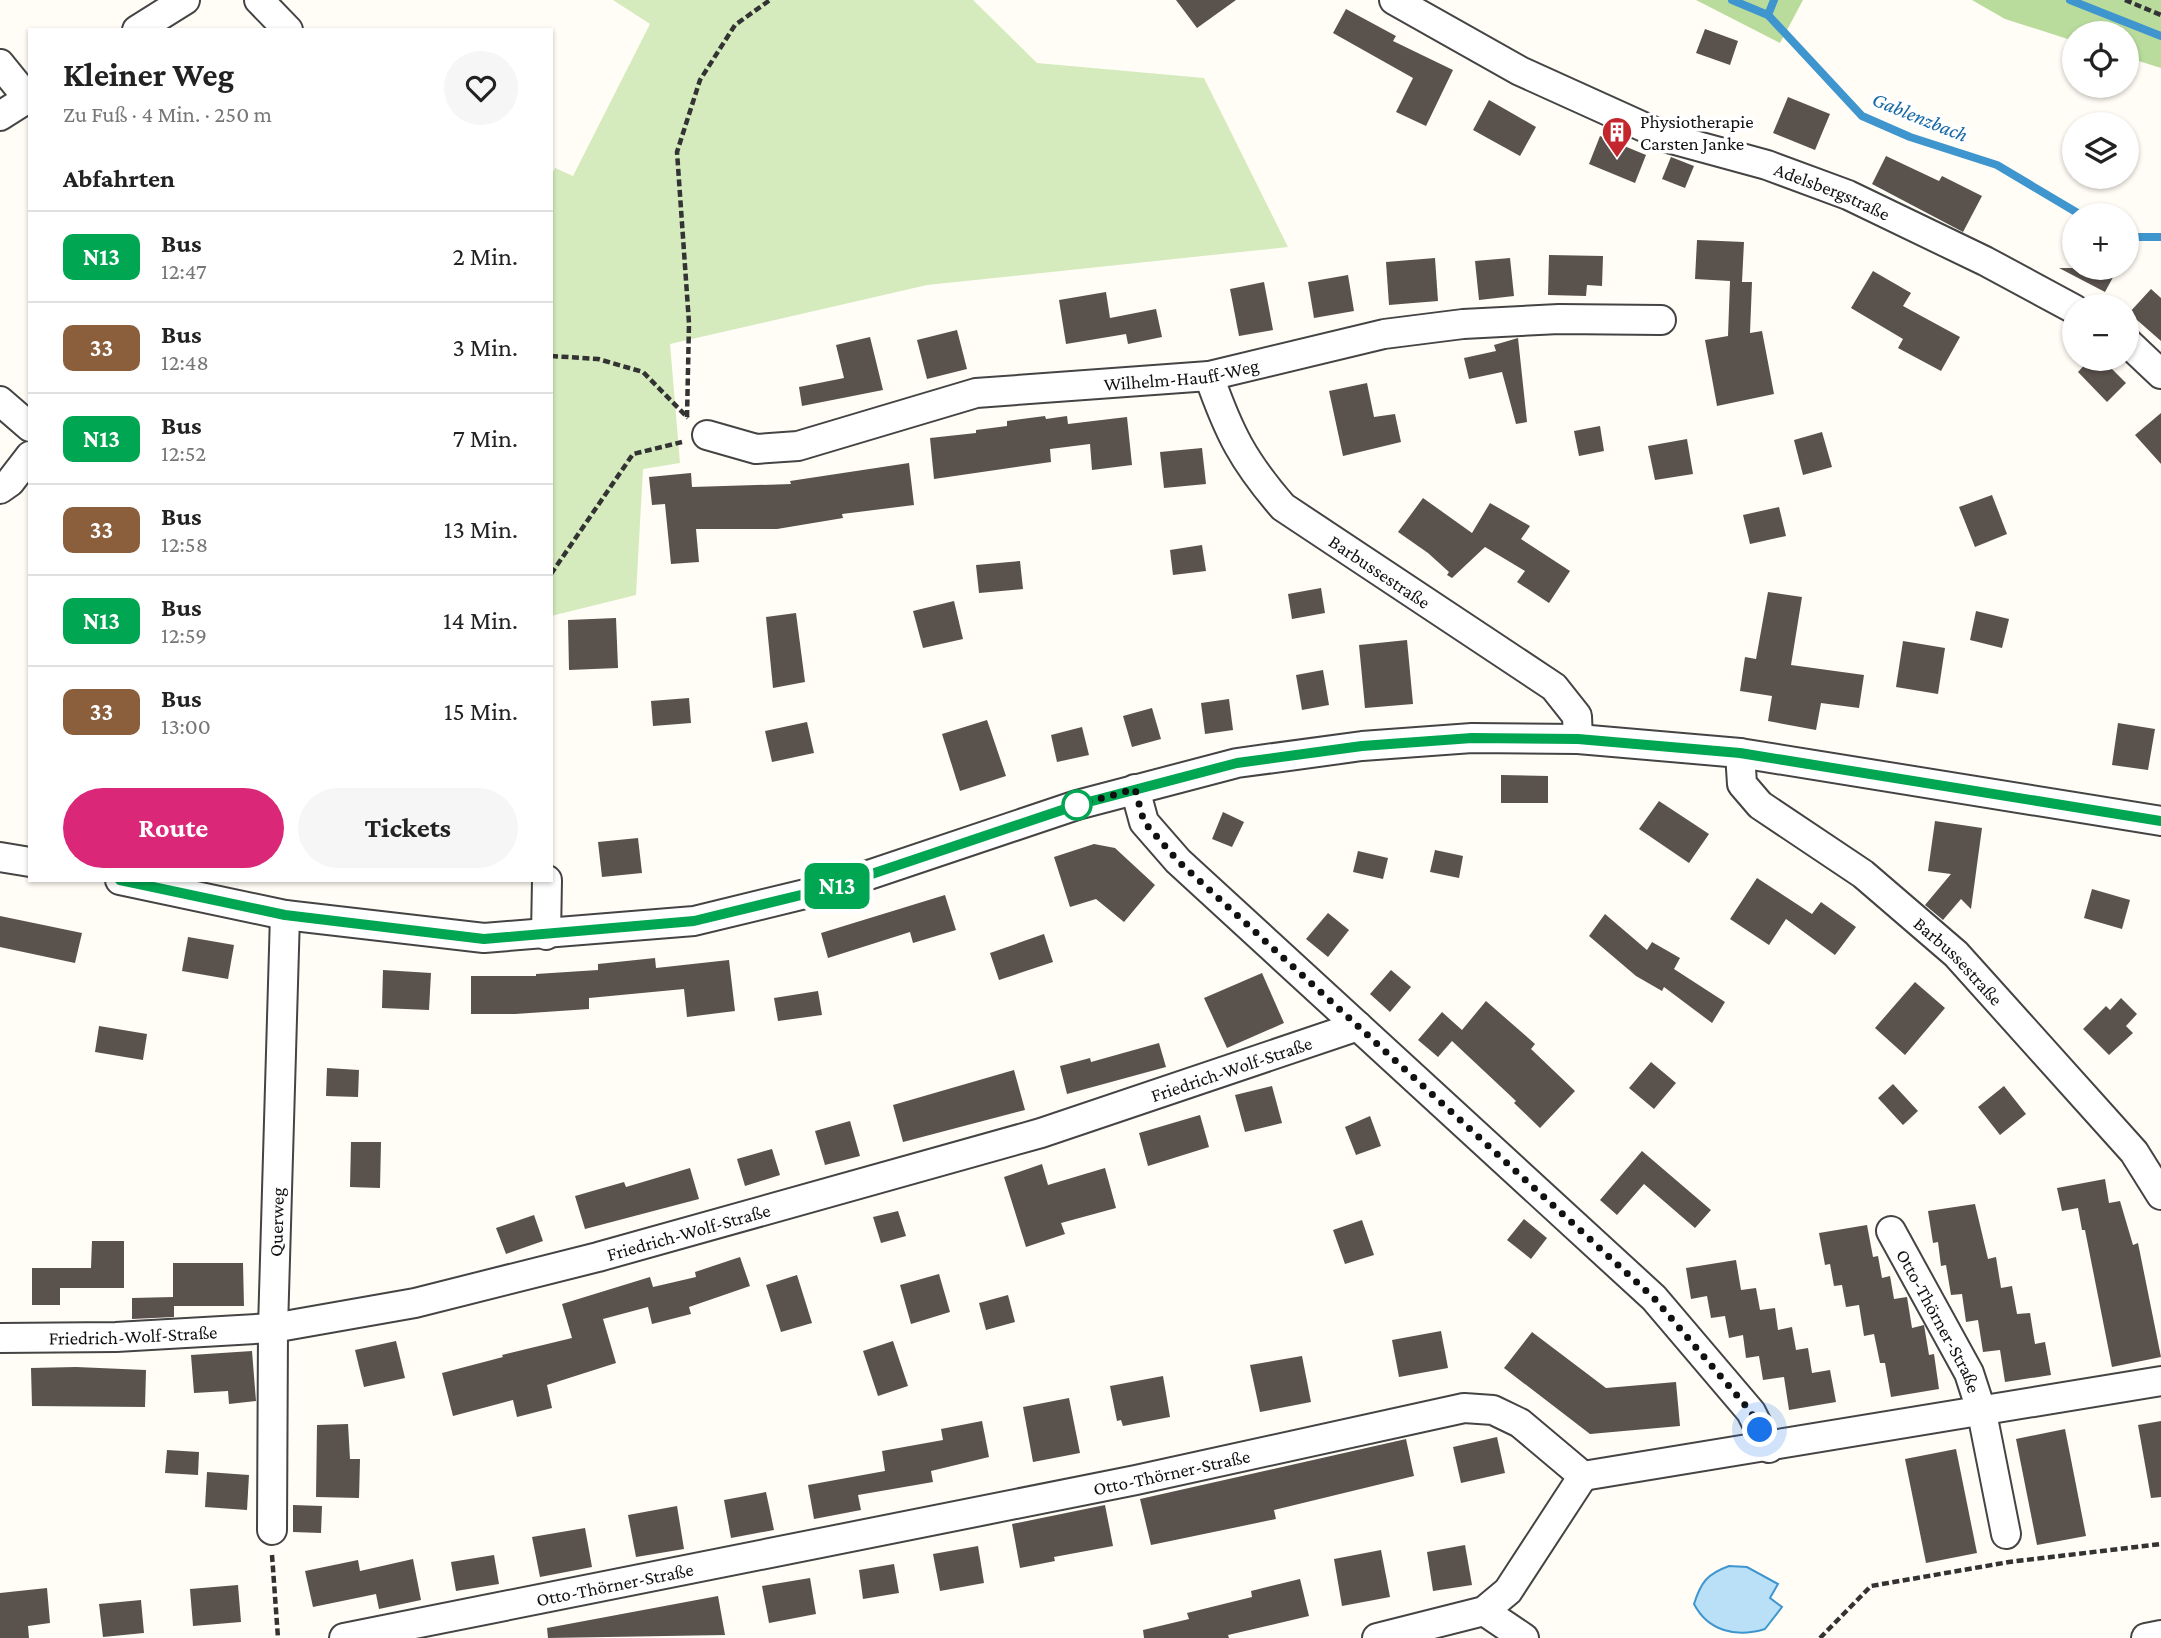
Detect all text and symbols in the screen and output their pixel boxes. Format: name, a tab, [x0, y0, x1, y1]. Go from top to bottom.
map controls	[2062, 21, 2139, 371]
button: locate	[2062, 21, 2139, 98]
button: heart	[444, 51, 518, 125]
text: Kleiner Weg	[63, 56, 234, 93]
water label: Gablenzbach	[1869, 87, 1971, 147]
text: Zu Fuß · 4 Min. · 250 m	[63, 101, 272, 127]
place label: Physiotherapie Carsten Janke	[1640, 111, 1754, 154]
button: layers	[2062, 112, 2139, 189]
building icon: Physiotherapie Carsten Janke	[1600, 115, 1634, 159]
street label: Adelsbergstraße	[1771, 159, 1893, 225]
text: Abfahrten	[63, 164, 175, 193]
button: +	[2062, 203, 2139, 280]
text: Bus	[161, 229, 202, 258]
text: 2 Min.	[452, 242, 518, 271]
text: N13	[83, 243, 120, 270]
text: 12:47	[161, 258, 207, 284]
button: −	[2062, 294, 2139, 371]
text: Bus	[161, 320, 202, 349]
text: 3 Min.	[452, 333, 518, 362]
text: 33	[90, 334, 113, 361]
text: 12:48	[161, 349, 209, 375]
street label: Wilhelm-Hauff-Weg	[1103, 354, 1261, 395]
text: Bus	[161, 411, 202, 440]
text: 7 Min.	[453, 424, 518, 453]
text: N13	[83, 425, 120, 452]
text: 12:52	[161, 440, 206, 466]
text: Bus	[161, 502, 202, 531]
text: 13 Min.	[444, 515, 518, 544]
text: 33	[90, 516, 113, 543]
text: 12:58	[161, 531, 208, 557]
street label: Barbussestraße	[1325, 531, 1434, 613]
text: Bus	[161, 593, 202, 622]
text: 14 Min.	[443, 606, 518, 635]
text: N13	[83, 607, 120, 634]
text: 12:59	[161, 622, 207, 648]
text: Bus	[161, 684, 202, 713]
text: 15 Min.	[444, 697, 518, 726]
text: 33	[90, 698, 113, 725]
text: 13:00	[161, 713, 211, 739]
button: Route	[63, 788, 284, 868]
button: Tickets	[298, 788, 518, 868]
unlabelled marker	[1062, 790, 1092, 820]
line badge: N13	[797, 863, 877, 909]
text: N13	[819, 872, 855, 899]
street label: Barbussestraße	[1910, 913, 2007, 1010]
street label: Friedrich-Wolf-Straße	[1148, 1032, 1315, 1106]
street label: Querweg	[265, 1187, 288, 1257]
street label: Friedrich-Wolf-Straße	[604, 1199, 773, 1265]
street label: Otto-Thörner-Straße	[1892, 1246, 1985, 1395]
street label: Friedrich-Wolf-Straße	[49, 1321, 218, 1349]
your location	[1742, 1412, 1777, 1447]
street label: Otto-Thörner-Straße	[1091, 1445, 1252, 1499]
street label: Otto-Thörner-Straße	[534, 1559, 695, 1610]

